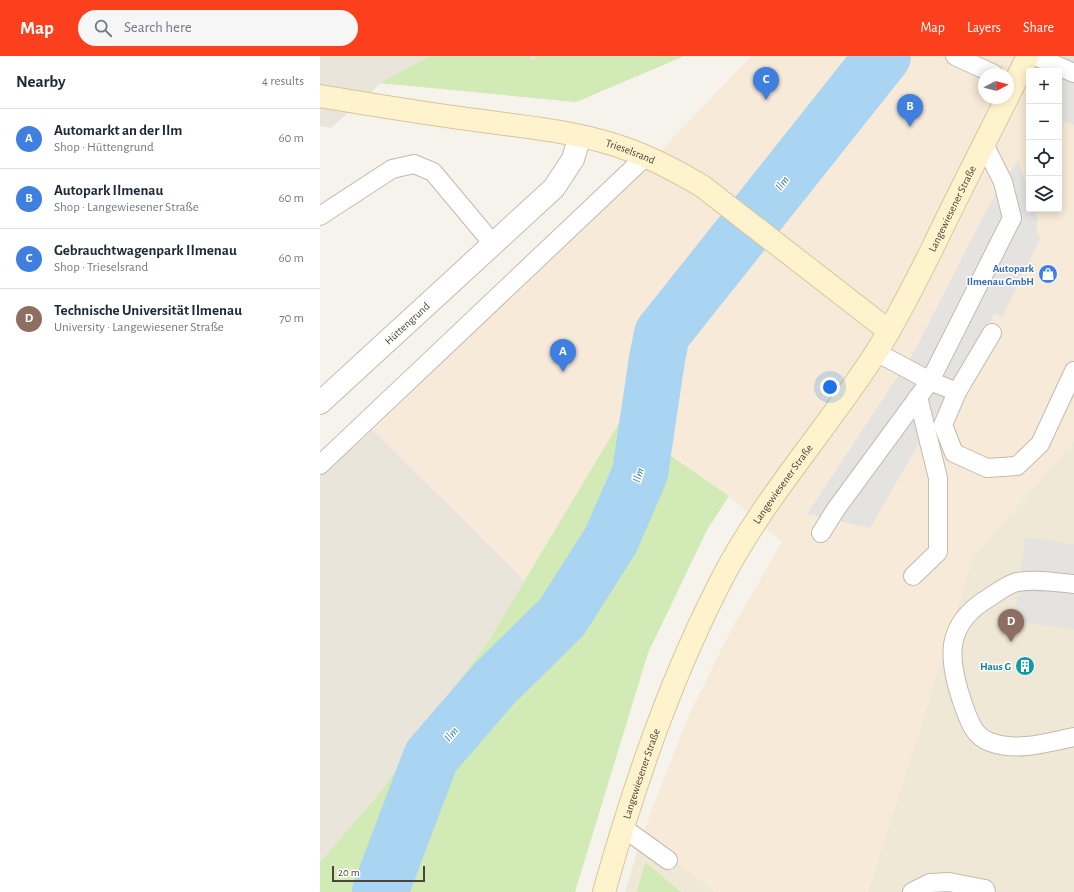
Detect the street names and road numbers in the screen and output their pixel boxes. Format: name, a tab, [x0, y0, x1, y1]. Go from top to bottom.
street label: Trieselsrand	[605, 137, 657, 166]
street label: Langewiesener Straße	[926, 164, 978, 253]
street label: Hüttengrund	[382, 300, 432, 346]
street label: Langewiesener Straße	[751, 442, 814, 526]
street label: Langewiesener Straße	[621, 727, 661, 820]

